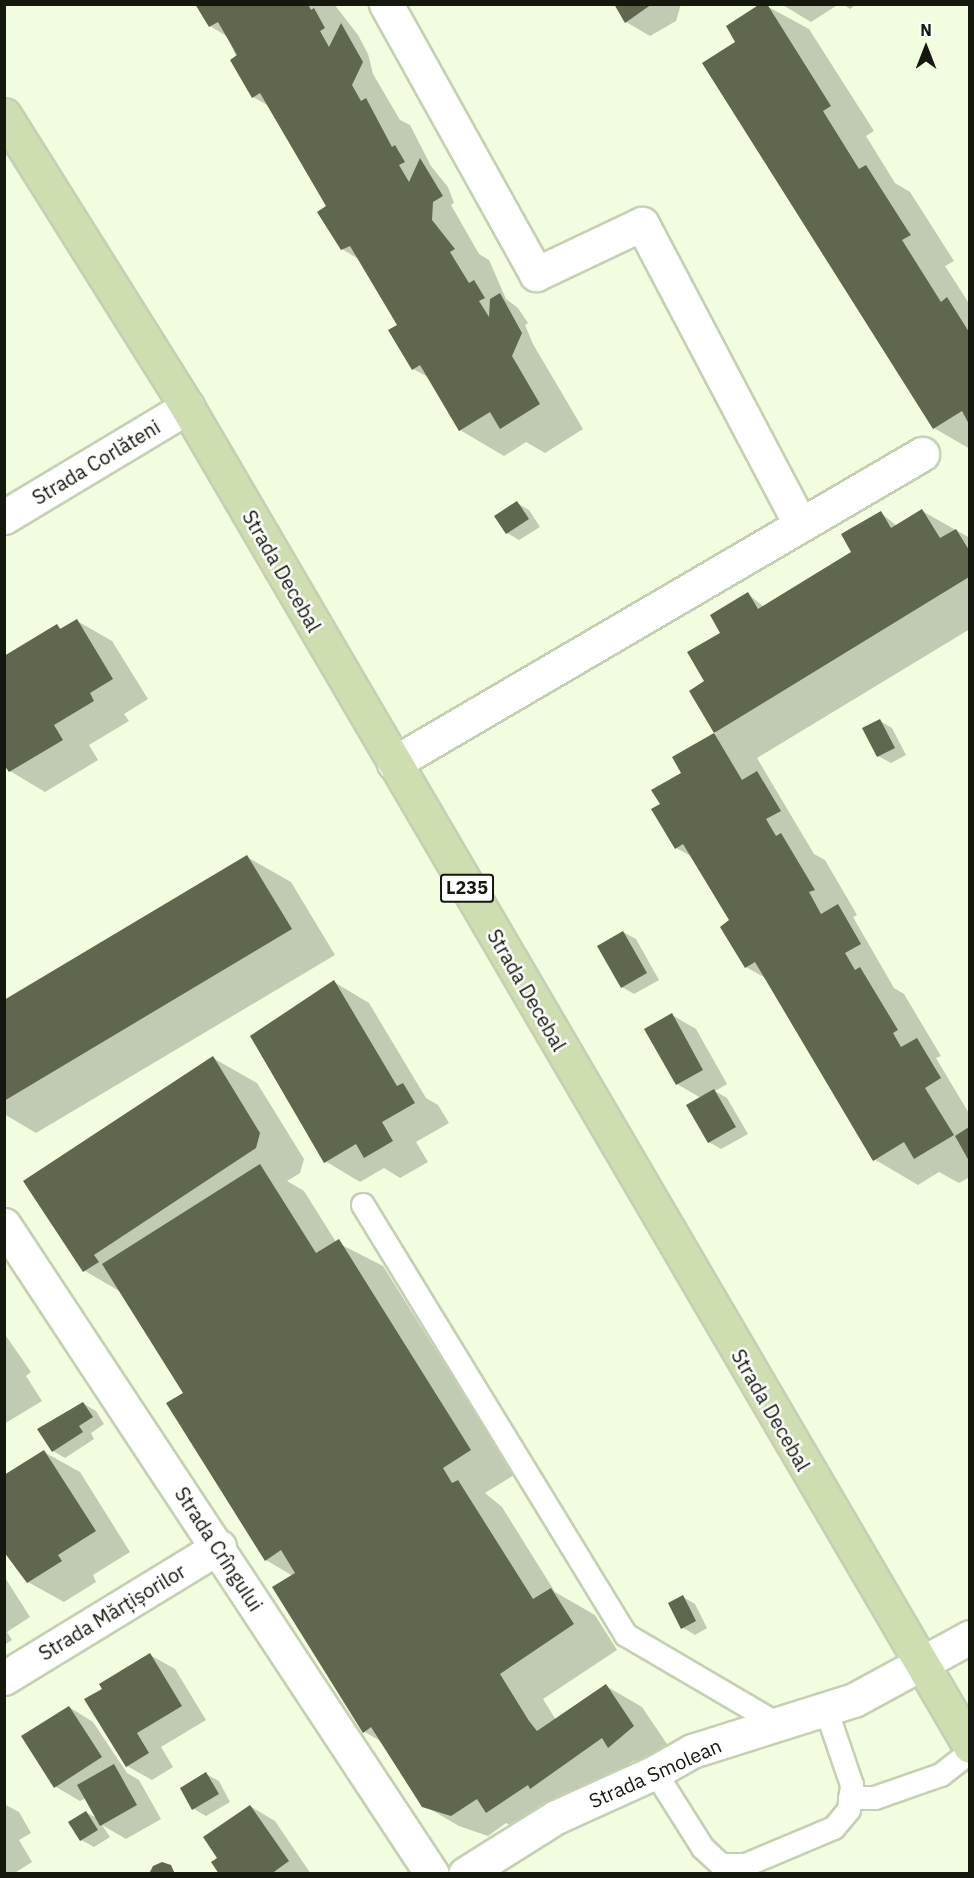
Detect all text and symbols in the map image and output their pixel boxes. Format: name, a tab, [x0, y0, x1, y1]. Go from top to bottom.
north arrow	[896, 18, 956, 78]
text: N	[920, 20, 932, 40]
street label: Strada Corlăteni	[28, 414, 164, 510]
street label: Strada Decebal	[237, 506, 327, 636]
road number: L235	[440, 873, 494, 903]
street label: Strada Decebal	[482, 925, 572, 1055]
street label: Strada Decebal	[726, 1345, 816, 1475]
street label: Strada Crîngului	[170, 1482, 268, 1616]
street label: Strada Mărțișorilor	[34, 1559, 190, 1665]
street label: Strada Smolean	[585, 1733, 725, 1813]

